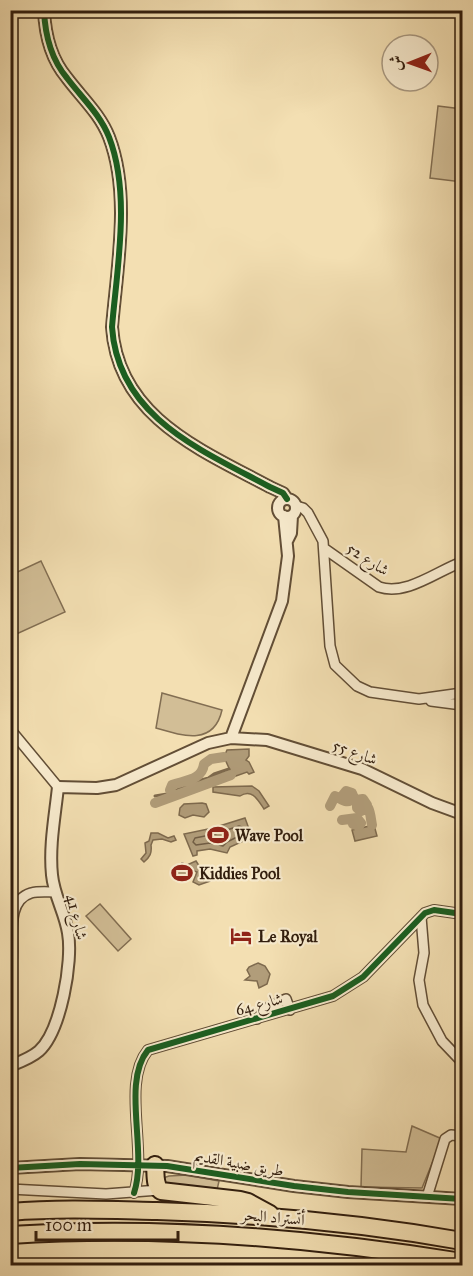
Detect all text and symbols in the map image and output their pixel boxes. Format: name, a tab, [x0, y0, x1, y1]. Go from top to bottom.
north arrow	[380, 33, 440, 93]
text: ش	[386, 55, 405, 71]
street label: شارع 52	[341, 538, 393, 583]
street label: شارع 55	[329, 735, 380, 773]
sports icon: Wave Pool	[206, 823, 230, 847]
place label: Wave Pool	[235, 826, 304, 845]
sports icon: Kiddies Pool	[170, 861, 194, 885]
place label: Kiddies Pool	[199, 864, 281, 883]
street label: شارع 41	[58, 892, 92, 943]
hotel icon: Le Royal	[229, 924, 253, 948]
place label: Le Royal	[258, 927, 318, 947]
street label: شارع 64	[233, 989, 286, 1023]
street label: طريق ضبية القديم	[192, 1146, 285, 1185]
street label: أتستراد البحر	[238, 1203, 306, 1230]
scale bar	[36, 1204, 178, 1242]
text: 100 m	[45, 1214, 92, 1236]

